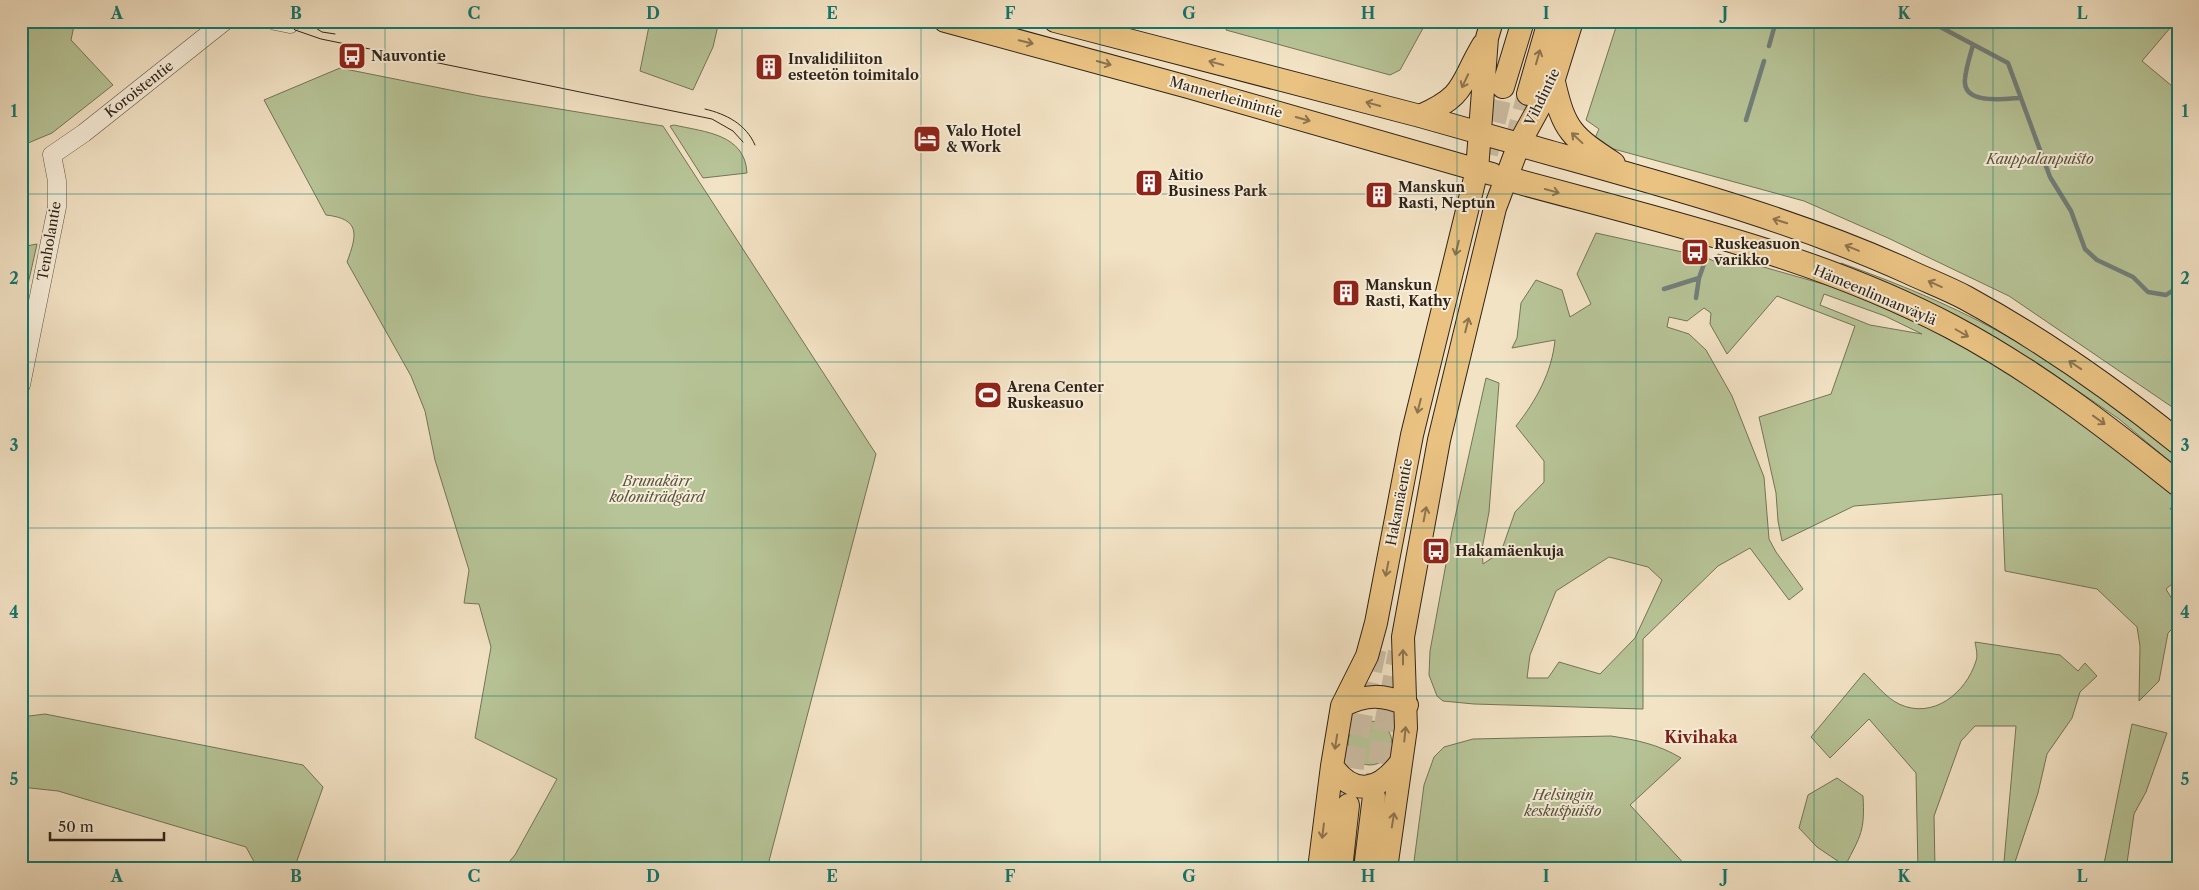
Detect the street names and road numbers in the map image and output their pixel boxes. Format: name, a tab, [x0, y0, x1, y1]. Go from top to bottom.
street label: Koroistentie	[101, 57, 177, 121]
street label: Vihdintie	[1520, 65, 1564, 130]
street label: Mannerheimintie	[1167, 72, 1285, 122]
street label: Tenholantie	[33, 200, 65, 282]
street label: Hämeenlinnanväylä	[1811, 261, 1940, 329]
street label: Hakamäentie	[1382, 457, 1416, 547]

